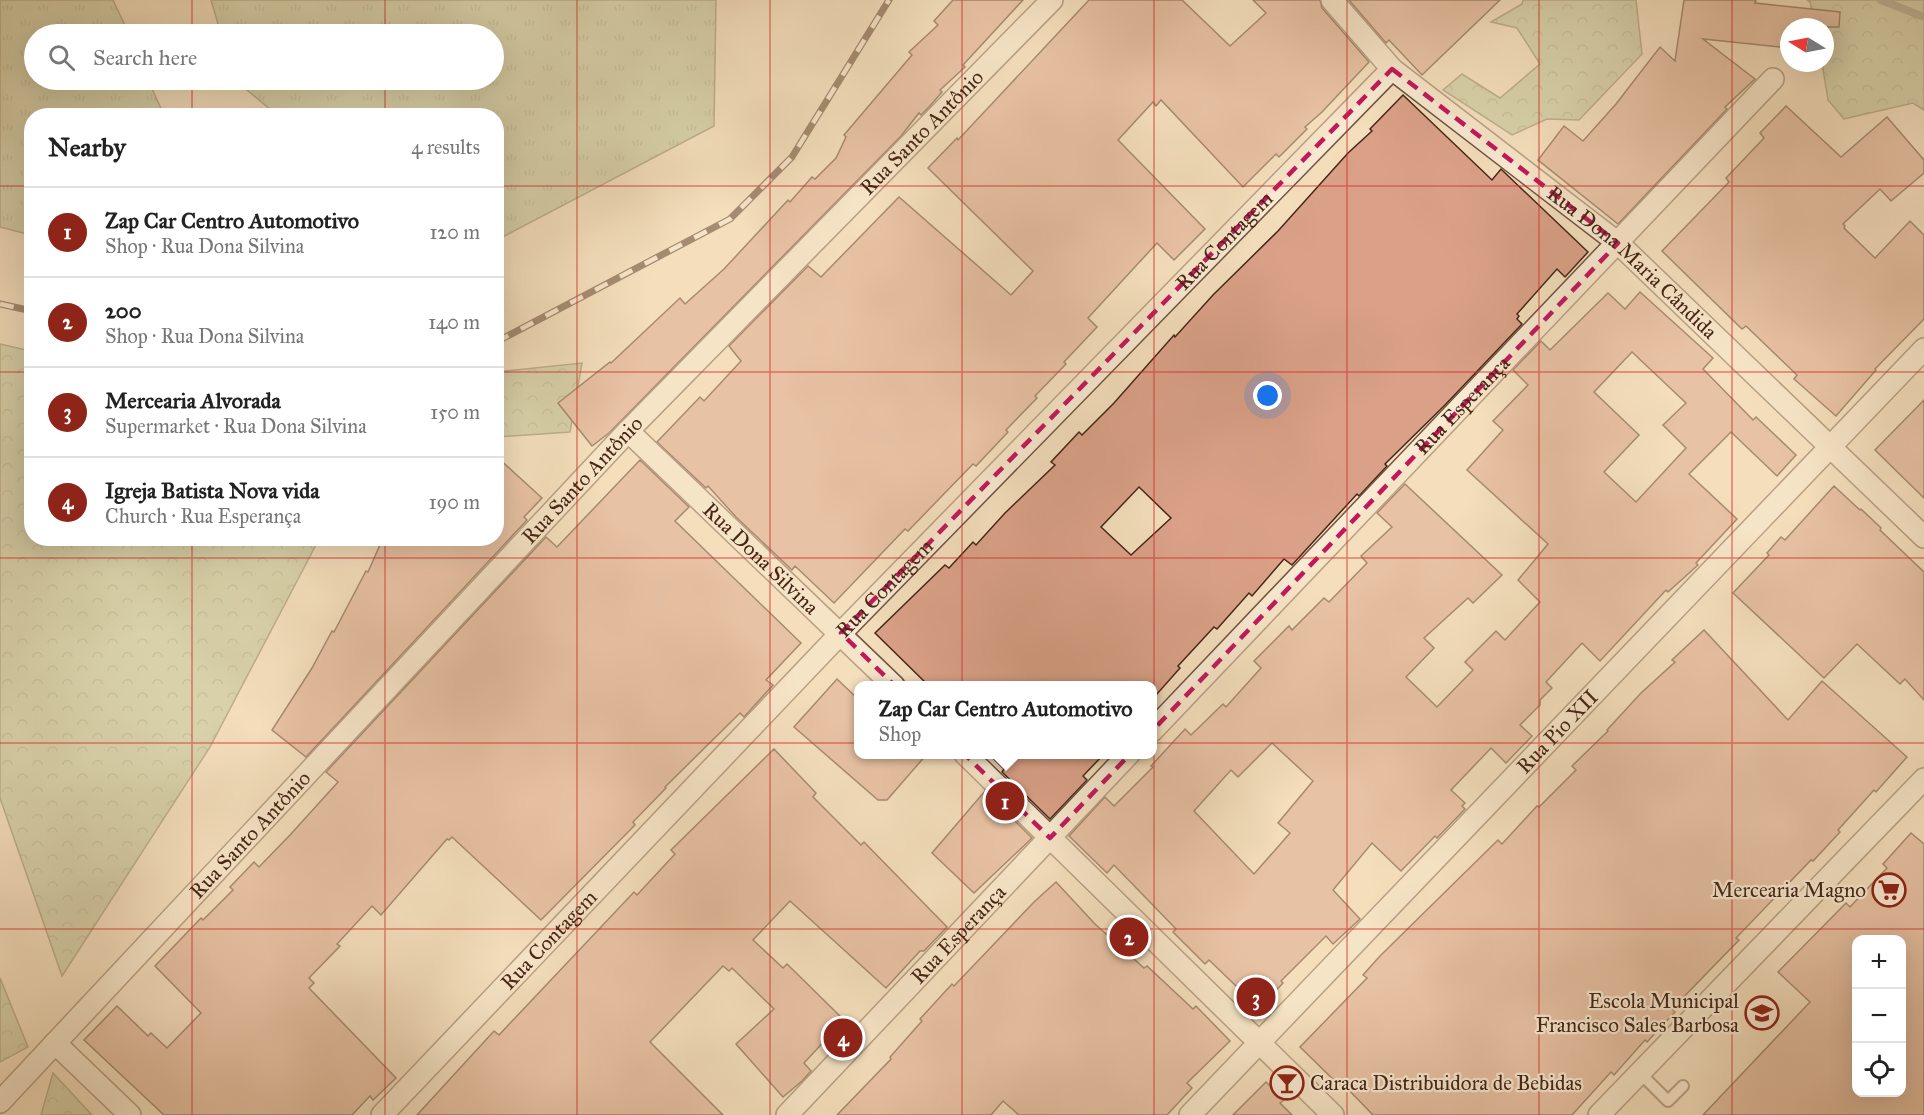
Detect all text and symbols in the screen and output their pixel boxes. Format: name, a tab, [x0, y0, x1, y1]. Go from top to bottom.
north arrow	[1780, 18, 1834, 72]
search box	[24, 24, 504, 90]
icon: search	[45, 41, 78, 74]
text: Search here	[93, 44, 197, 71]
street label: Rua Santo Antônio	[854, 64, 989, 200]
text: Nearby	[48, 131, 126, 163]
text: 4 results	[411, 135, 480, 159]
street label: Rua Dona Maria Cândida	[1542, 180, 1723, 345]
street label: Rua Contagem	[1170, 186, 1279, 296]
text: Zap Car Centro Automotivo	[105, 207, 359, 234]
text: 1	[64, 220, 71, 244]
text: 120 m	[429, 220, 480, 244]
text: Shop · Rua Dona Silvina	[105, 234, 304, 258]
text: 200	[105, 297, 141, 324]
text: 2	[63, 310, 72, 334]
text: 140 m	[428, 310, 480, 334]
text: Shop · Rua Dona Silvina	[105, 324, 304, 348]
street label: Rua Esperança	[1409, 350, 1516, 460]
your location	[1253, 381, 1282, 410]
text: Mercearia Alvorada	[105, 387, 281, 414]
text: 3	[64, 400, 72, 424]
text: 150 m	[430, 400, 480, 424]
street label: Rua Santo Antônio	[516, 410, 648, 549]
text: Supermarket · Rua Dona Silvina	[105, 414, 367, 438]
text: Igreja Batista Nova vida	[105, 477, 319, 504]
text: 4	[62, 490, 73, 514]
text: 190 m	[429, 490, 480, 514]
street label: Rua Dona Silvina	[697, 497, 824, 620]
text: Church · Rua Esperança	[105, 504, 301, 528]
street label: Rua Contagem	[831, 533, 939, 643]
popup	[854, 681, 1157, 759]
street label: Rua Pio XII	[1511, 684, 1604, 779]
text: Zap Car Centro Automotivo	[878, 695, 1133, 722]
text: Shop	[878, 722, 921, 746]
street label: Rua Santo Antônio	[184, 765, 316, 904]
pin: 1	[986, 778, 1024, 824]
supermarket icon: Mercearia Magno	[1871, 872, 1907, 908]
place label: Mercearia Magno	[1712, 877, 1866, 903]
street label: Rua Esperança	[905, 879, 1011, 989]
street label: Rua Contagem	[495, 884, 603, 995]
pin: 2	[1110, 914, 1148, 960]
map controls	[1852, 935, 1906, 1097]
button: +	[1852, 935, 1906, 989]
pin: 3	[1236, 974, 1276, 1020]
place label: Escola Municipal Francisco Sales Barbosa	[1536, 988, 1739, 1038]
button: −	[1852, 989, 1906, 1043]
school or university icon: Escola Municipal Francisco Sales Barbosa	[1744, 995, 1780, 1031]
pin: 4	[824, 1016, 862, 1060]
button: locate	[1852, 1043, 1906, 1097]
bar icon: Caraca Distribuidora de Bebidas	[1269, 1065, 1305, 1101]
place label: Caraca Distribuidora de Bebidas	[1310, 1070, 1582, 1096]

